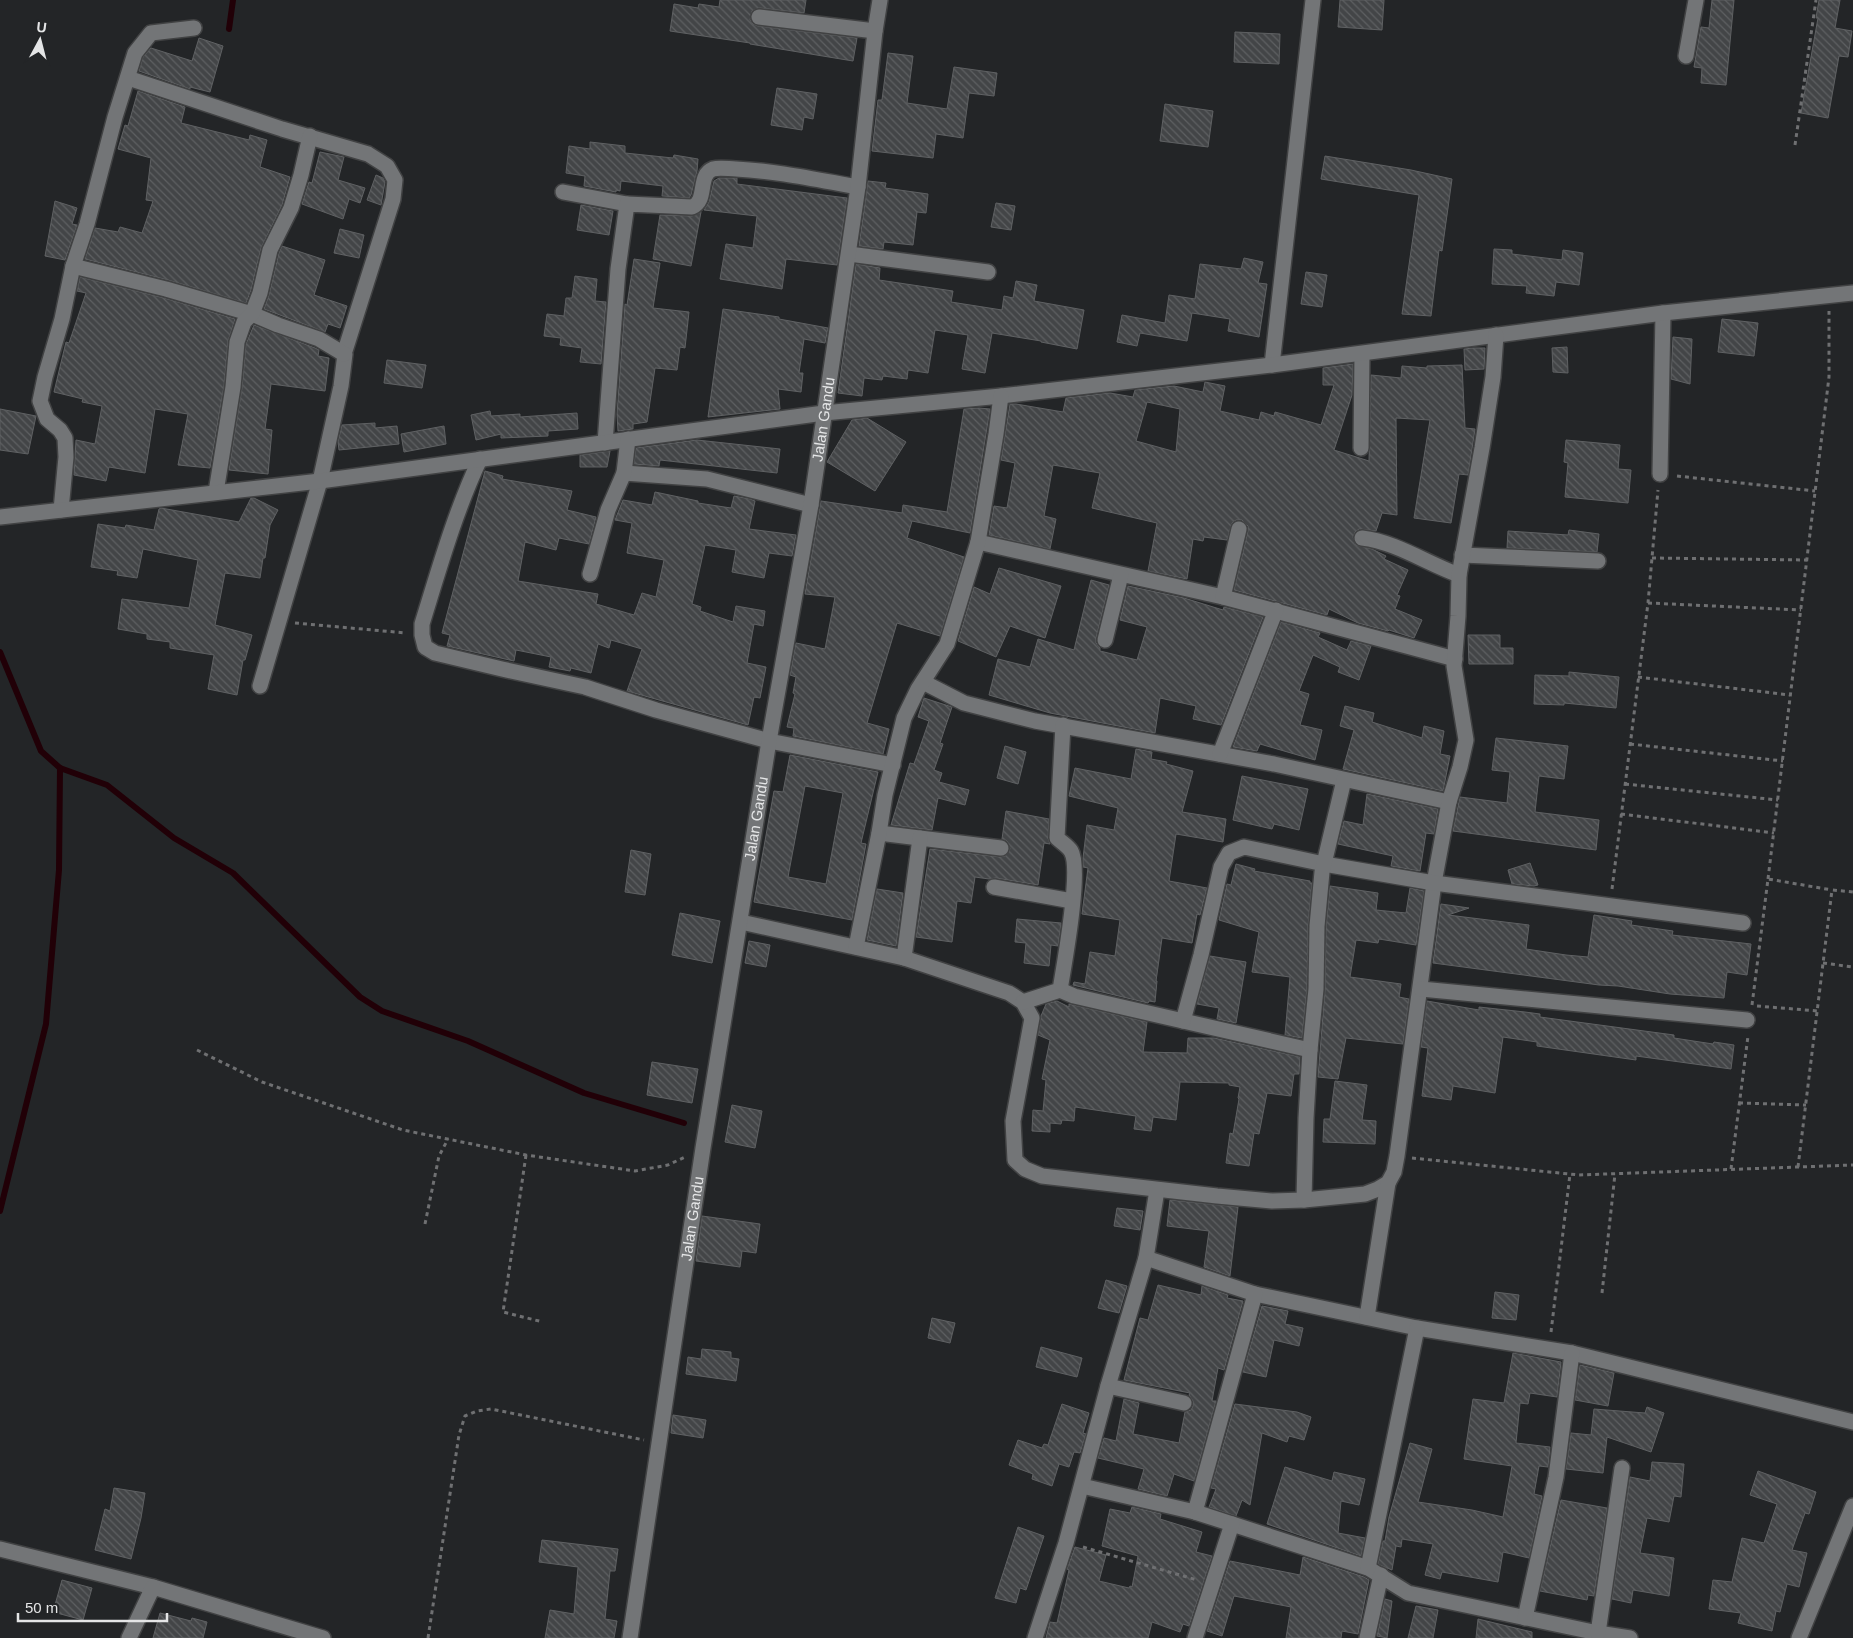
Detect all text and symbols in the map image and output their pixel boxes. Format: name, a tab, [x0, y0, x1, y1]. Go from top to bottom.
north arrow	[15, 15, 65, 65]
text: U	[36, 19, 48, 36]
street label: Jalan Gandu	[809, 376, 838, 463]
street label: Jalan Gandu	[741, 775, 771, 862]
street label: Jalan Gandu	[677, 1175, 707, 1262]
scale bar	[18, 1590, 166, 1622]
text: 50 m	[25, 1599, 58, 1616]

